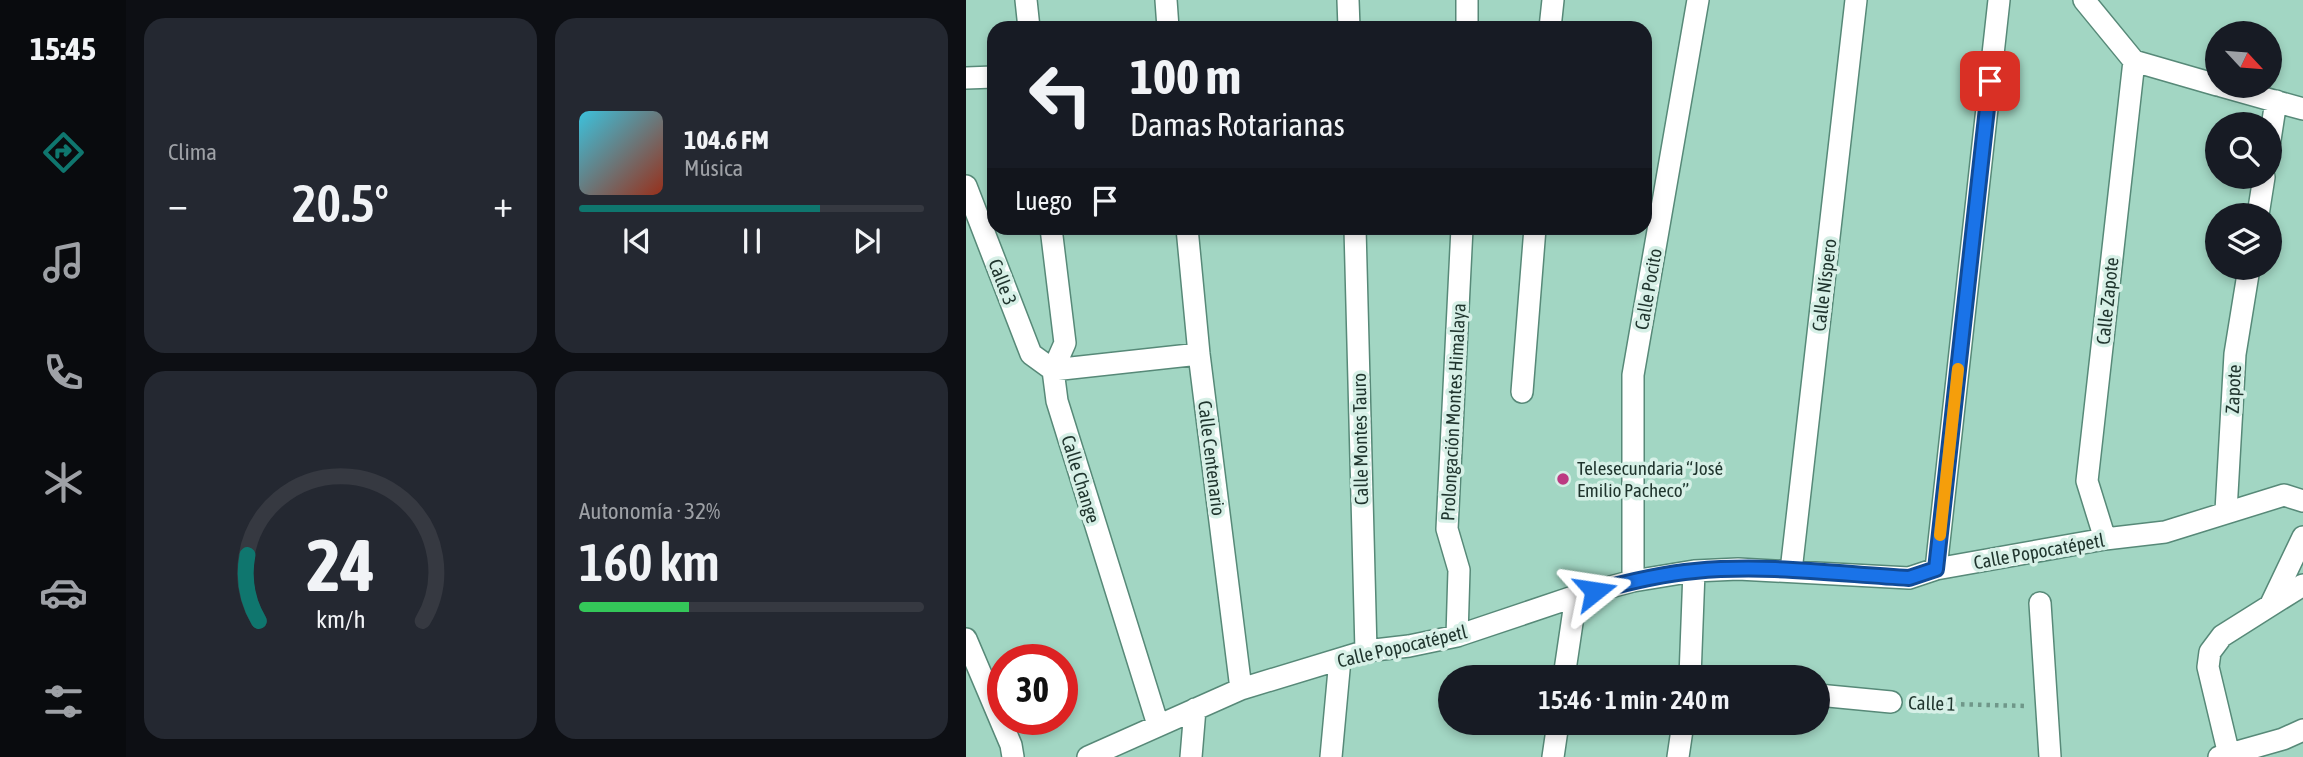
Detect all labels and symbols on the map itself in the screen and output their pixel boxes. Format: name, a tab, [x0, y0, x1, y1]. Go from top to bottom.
north arrow	[2205, 21, 2282, 98]
pin	[1960, 51, 2020, 111]
street label: Calle Níspero	[1807, 237, 1841, 332]
street label: Calle Pocito	[1630, 247, 1666, 331]
street label: Calle 3	[984, 256, 1022, 308]
street label: Calle Zapote	[2091, 256, 2123, 346]
street label: Prolongación Montes Himalaya	[1436, 303, 1470, 521]
street label: Zapote	[2221, 364, 2245, 414]
street label: Calle Montes Tauro	[1348, 373, 1372, 505]
street label: Calle Centenario	[1194, 399, 1230, 517]
street label: Calle Change	[1057, 432, 1105, 526]
place label: Telesecundaria “José Emilio Pacheco”	[1577, 457, 1723, 501]
marker: Telesecundaria “José Emilio Pacheco”	[1555, 471, 1571, 487]
street label: Calle Popocatépetl	[1972, 529, 2106, 573]
position arrow	[1558, 554, 1632, 628]
street label: Calle Popocatépetl	[1335, 620, 1469, 672]
speed limit sign: 30	[987, 644, 1078, 735]
street label: Calle 1	[1908, 691, 1956, 715]

